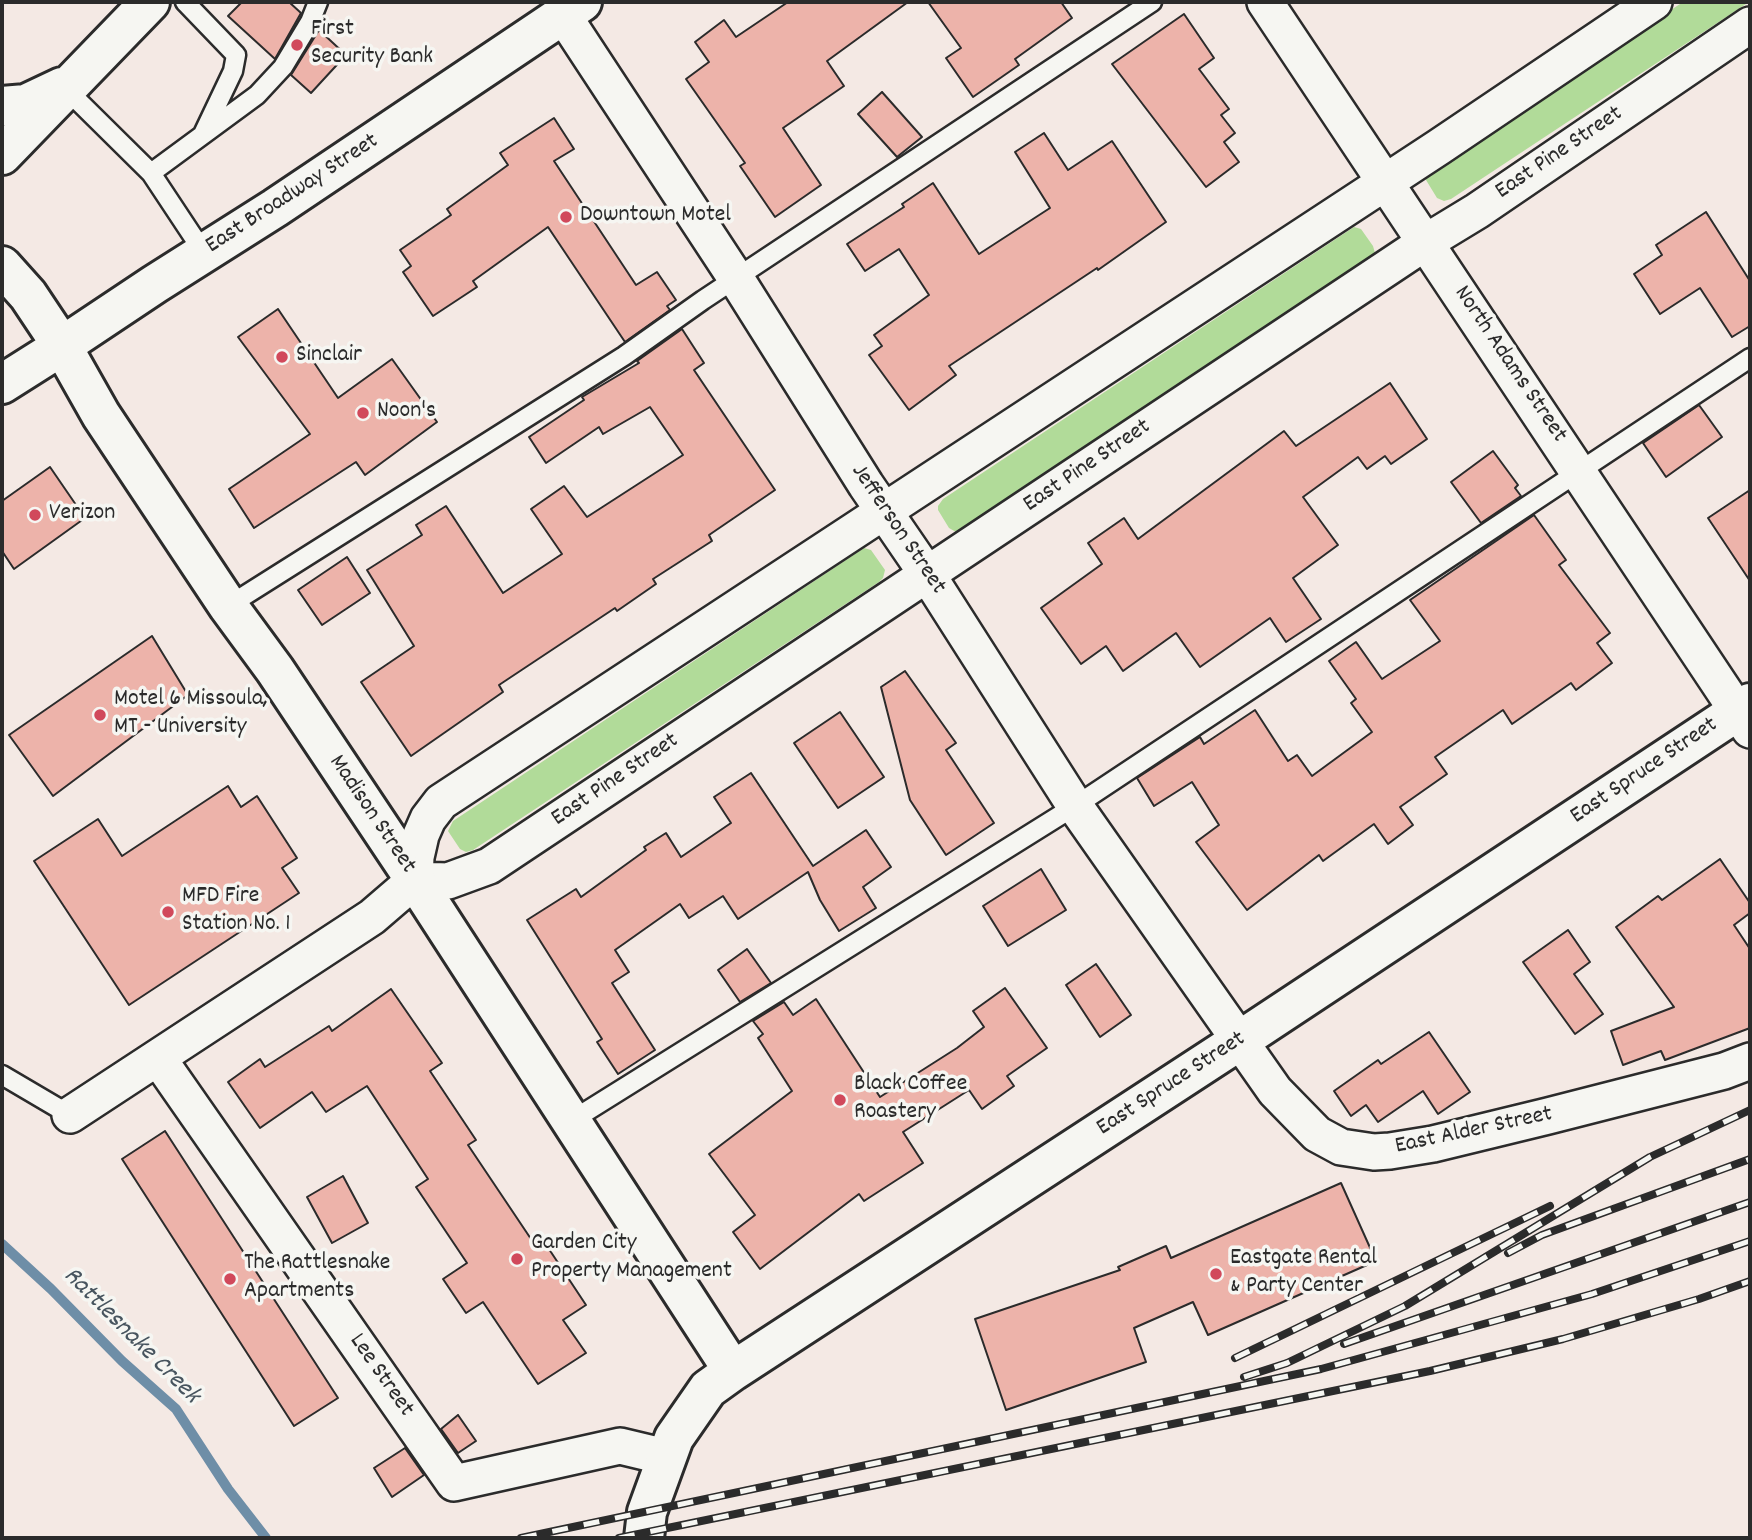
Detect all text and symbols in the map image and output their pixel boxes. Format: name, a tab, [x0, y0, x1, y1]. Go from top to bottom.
place label: First Security Bank	[311, 17, 433, 73]
marker: First Security Bank	[289, 37, 305, 53]
street label: East Pine Street	[1491, 101, 1629, 207]
street label: East Broadway Street	[201, 128, 385, 262]
place label: Downtown Motel	[580, 203, 731, 231]
marker: Downtown Motel	[558, 209, 574, 225]
street label: North Adams Street	[1446, 281, 1572, 449]
place label: Sinclair	[296, 343, 362, 371]
marker: Sinclair	[274, 349, 290, 365]
place label: Noon's	[377, 399, 436, 427]
marker: Noon's	[355, 405, 371, 421]
street label: East Pine Street	[1019, 414, 1157, 520]
street label: Jefferson Street	[843, 459, 951, 601]
place label: Verizon	[49, 501, 115, 529]
marker: Verizon	[27, 507, 43, 523]
place label: Motel 6 Missoula, MT - University	[114, 687, 268, 743]
marker: Motel 6 Missoula, MT - University	[92, 707, 108, 723]
street label: East Spruce Street	[1566, 712, 1724, 832]
street label: East Pine Street	[547, 728, 685, 834]
street label: Madison Street	[321, 750, 421, 880]
place label: MFD Fire Station No. 1	[182, 884, 290, 940]
marker: MFD Fire Station No. 1	[160, 904, 176, 920]
street label: East Spruce Street	[1092, 1026, 1252, 1144]
place label: Black Coffee Roastery	[854, 1072, 967, 1128]
marker: Black Coffee Roastery	[832, 1092, 848, 1108]
street label: East Alder Street	[1393, 1101, 1555, 1163]
place label: Garden City Property Management	[531, 1231, 732, 1287]
place label: Eastgate Rental & Party Center	[1230, 1246, 1377, 1302]
place label: The Rattlesnake Apartments	[244, 1251, 390, 1307]
marker: Garden City Property Management	[509, 1251, 525, 1267]
water label: Rattlesnake Creek	[55, 1262, 205, 1412]
marker: Eastgate Rental & Party Center	[1208, 1266, 1224, 1282]
marker: The Rattlesnake Apartments	[222, 1271, 238, 1287]
street label: Lee Street	[341, 1329, 419, 1423]

